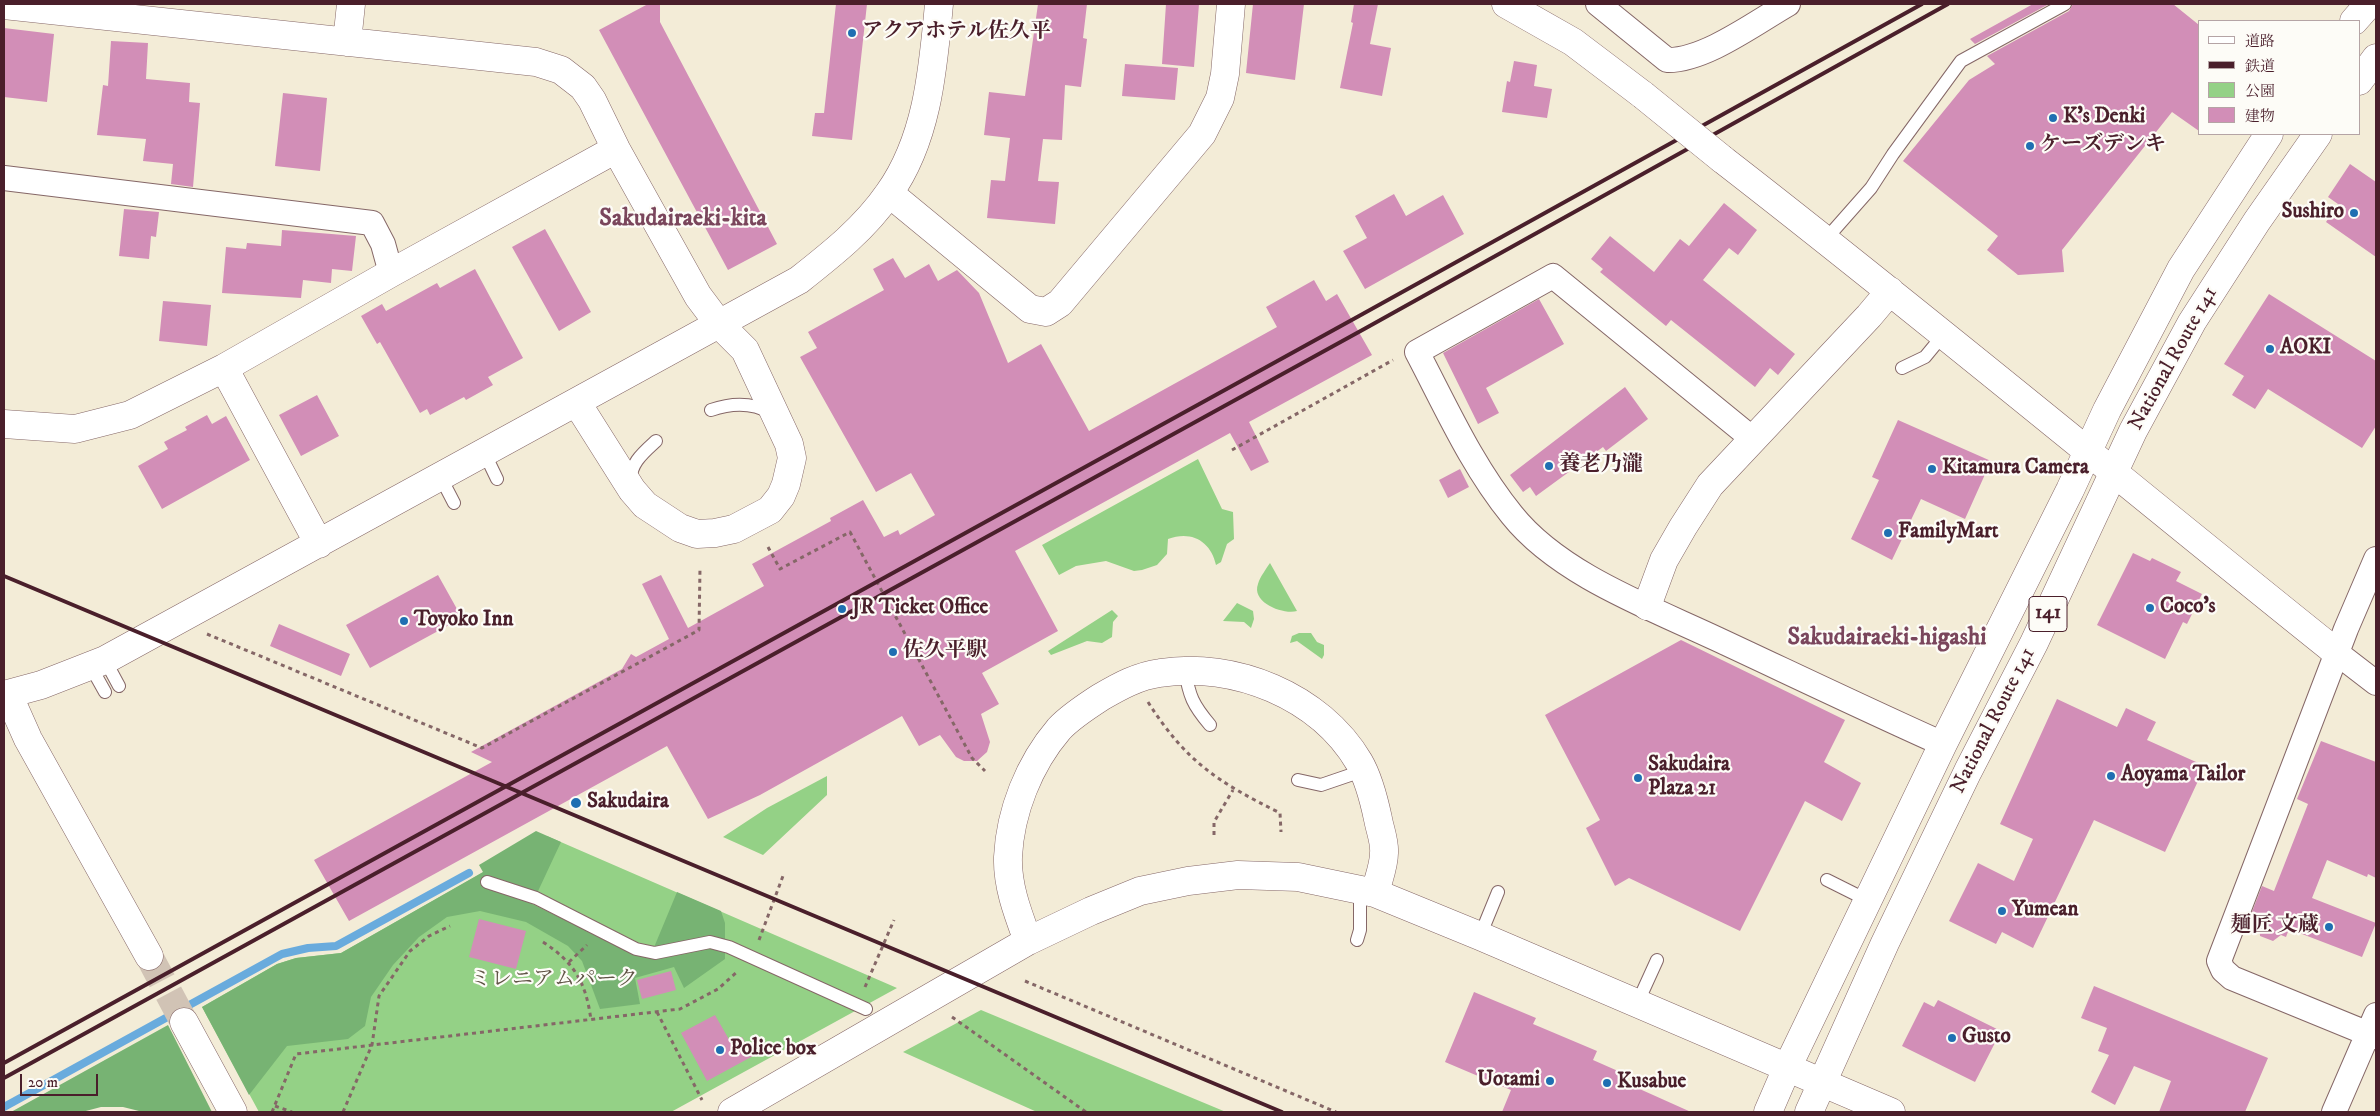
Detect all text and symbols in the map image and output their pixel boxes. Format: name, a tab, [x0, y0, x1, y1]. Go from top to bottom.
place label: アクアホテル佐久平	[862, 20, 1051, 46]
legend	[2198, 20, 2360, 135]
marker: アクアホテル佐久平	[846, 27, 858, 39]
text: 道路	[2245, 32, 2275, 51]
text: 鉄道	[2245, 57, 2275, 76]
text: 公園	[2245, 82, 2275, 101]
place label: K's Denki	[2063, 105, 2145, 131]
text: 建物	[2245, 107, 2275, 126]
marker: K's Denki	[2047, 112, 2059, 124]
place label: ケーズデンキ	[2040, 133, 2166, 159]
marker: ケーズデンキ	[2024, 140, 2036, 152]
place label: Sushiro	[2281, 200, 2344, 226]
district label: Sakudairaeki-kita	[599, 206, 767, 234]
marker: Sushiro	[2348, 207, 2360, 219]
street label: National Route 141	[2124, 283, 2224, 435]
place label: AOKI	[2280, 336, 2331, 362]
marker: AOKI	[2264, 343, 2276, 355]
place label: 養老乃瀧	[1559, 453, 1643, 479]
place label: Kitamura Camera	[1942, 456, 2089, 482]
marker: 養老乃瀧	[1543, 460, 1555, 472]
marker: Kitamura Camera	[1926, 463, 1938, 475]
place label: FamilyMart	[1898, 520, 1999, 546]
marker: FamilyMart	[1882, 527, 1894, 539]
place label: Coco's	[2160, 595, 2216, 621]
place label: JR Ticket Office	[852, 596, 988, 622]
road number: 141	[2029, 596, 2067, 632]
marker: Coco's	[2144, 602, 2156, 614]
marker: JR Ticket Office	[836, 603, 848, 615]
place label: Toyoko Inn	[414, 608, 513, 634]
marker: Toyoko Inn	[398, 615, 410, 627]
district label: Sakudairaeki-higashi	[1788, 625, 1986, 653]
place label: 佐久平駅	[903, 639, 987, 665]
street label: National Route 141	[1946, 644, 2042, 798]
marker: 佐久平駅	[887, 646, 899, 658]
place label: Sakudaira Plaza 21	[1648, 753, 1730, 803]
place label: Aoyama Tailor	[2121, 763, 2245, 789]
marker: Aoyama Tailor	[2105, 770, 2117, 782]
marker: Sakudaira Plaza 21	[1632, 772, 1644, 784]
place label: Sakudaira	[587, 790, 669, 816]
marker: Sakudaira	[569, 796, 583, 810]
place label: Yumean	[2012, 898, 2078, 924]
marker: Yumean	[1996, 905, 2008, 917]
place label: 麺匠 文蔵	[2230, 914, 2319, 940]
marker: 麺匠 文蔵	[2323, 921, 2335, 933]
park label: ミレニアムパーク	[470, 968, 638, 994]
place label: Gusto	[1962, 1025, 2011, 1051]
marker: Gusto	[1946, 1032, 1958, 1044]
place label: Police box	[730, 1037, 816, 1063]
marker: Police box	[714, 1044, 726, 1056]
scale bar	[22, 1064, 100, 1096]
place label: Uotami	[1477, 1068, 1540, 1094]
place label: Kusabue	[1617, 1070, 1686, 1096]
text: 20 m	[28, 1073, 58, 1092]
marker: Uotami	[1544, 1075, 1556, 1087]
marker: Kusabue	[1601, 1077, 1613, 1089]

